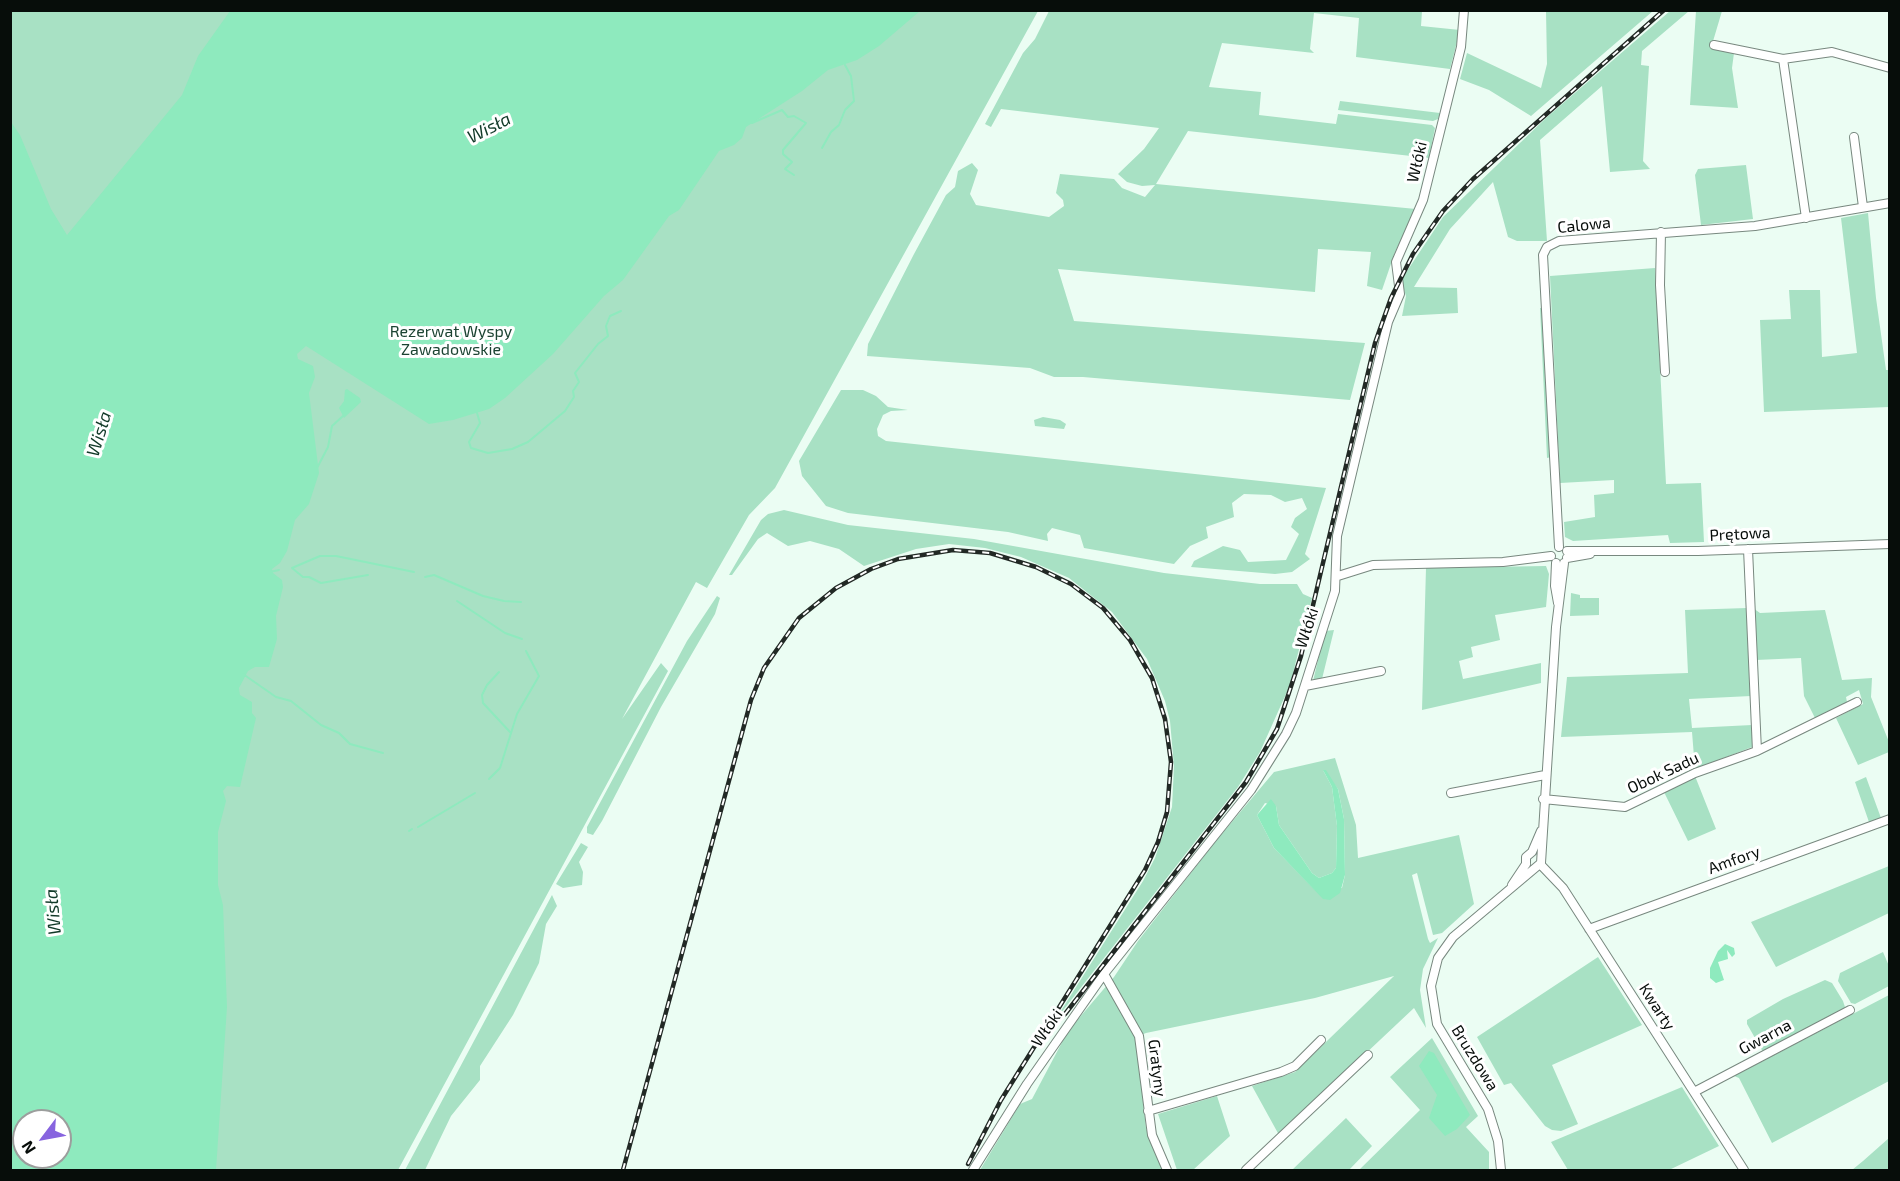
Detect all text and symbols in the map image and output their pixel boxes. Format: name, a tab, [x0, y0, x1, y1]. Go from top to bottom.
water label: Wisła	[464, 108, 514, 148]
street label: Włóki	[1403, 140, 1431, 184]
street label: Calowa	[1556, 213, 1612, 237]
park label: Rezerwat Wyspy Zawadowskie	[390, 322, 512, 360]
water label: Wisła	[82, 409, 116, 459]
street label: Prętowa	[1709, 523, 1771, 545]
street label: Włóki	[1291, 605, 1323, 651]
street label: Obok Sadu	[1624, 748, 1702, 798]
street label: Amfory	[1705, 842, 1763, 878]
water label: Wisła	[40, 888, 66, 936]
street label: Kwarty	[1635, 980, 1679, 1034]
street label: Włóki	[1027, 1005, 1067, 1051]
street label: Gwarna	[1736, 1015, 1794, 1059]
street label: Bruzdowa	[1447, 1022, 1503, 1094]
street label: Gratyny	[1144, 1038, 1170, 1098]
north arrow	[12, 1109, 72, 1169]
text: N	[17, 1138, 39, 1158]

